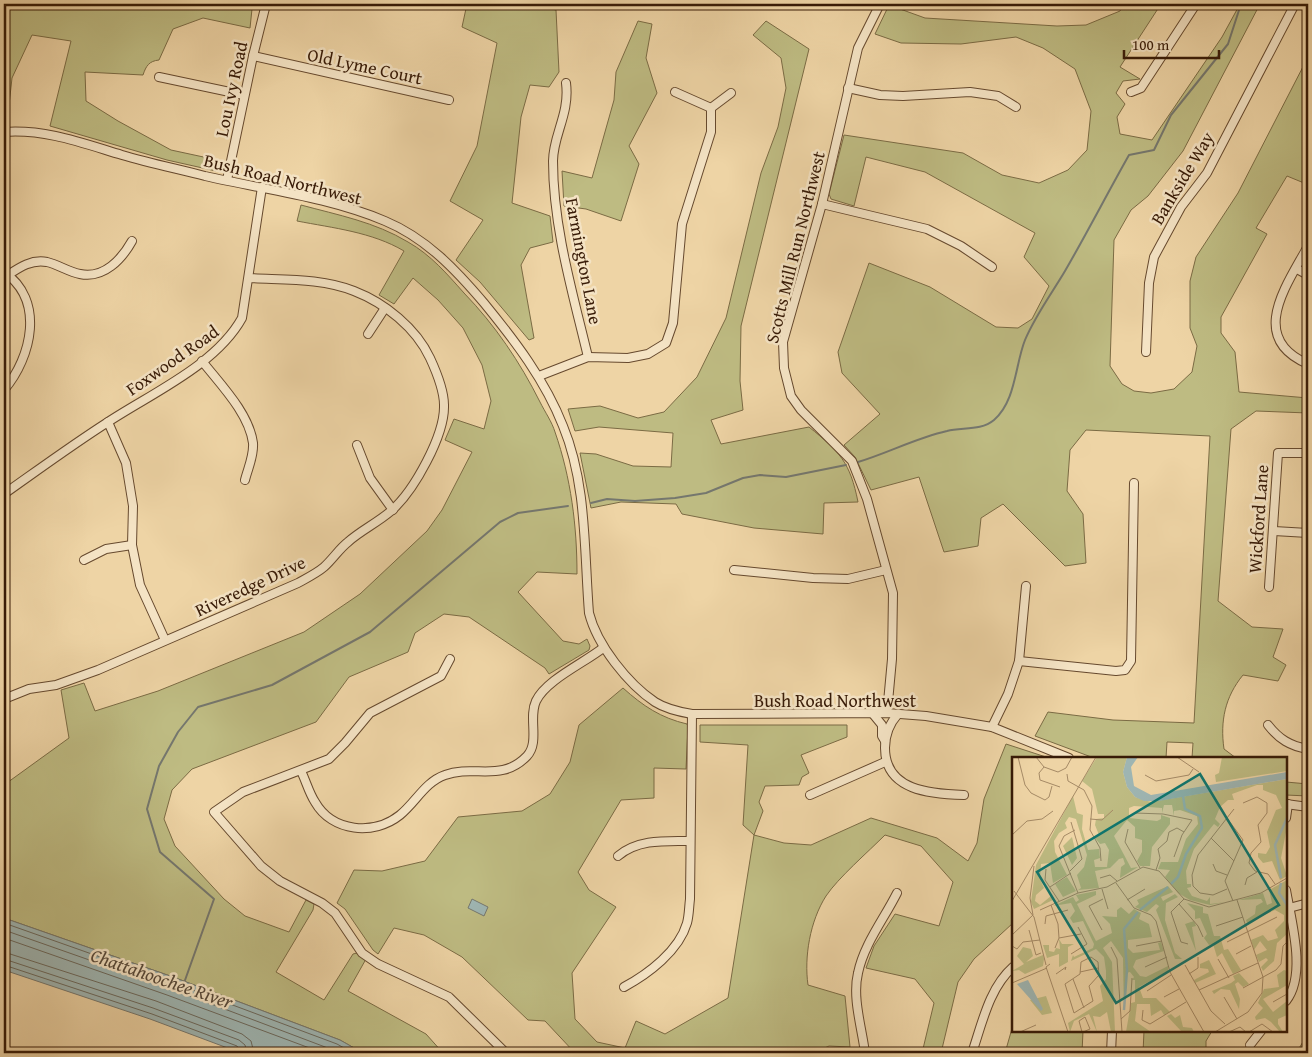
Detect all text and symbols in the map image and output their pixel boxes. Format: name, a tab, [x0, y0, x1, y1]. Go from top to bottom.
scale bar	[1124, 28, 1220, 60]
text: 100 m	[1132, 34, 1170, 55]
street label: Lou Ivy Road	[208, 38, 254, 139]
street label: Old Lyme Court	[305, 41, 426, 91]
street label: Bankside Way	[1144, 126, 1220, 230]
street label: Bush Road Northwest	[201, 146, 365, 212]
street label: Scotts Mill Run Northwest	[758, 148, 832, 346]
street label: Farmington Lane	[559, 195, 609, 327]
street label: Foxwood Road	[120, 318, 224, 402]
street label: Wickford Lane	[1241, 464, 1275, 574]
street label: Riveredge Drive	[190, 549, 310, 623]
street label: Bush Road Northwest	[754, 687, 917, 714]
inset map	[1012, 757, 1287, 1032]
water label: Chattahoochee River	[87, 941, 238, 1016]

